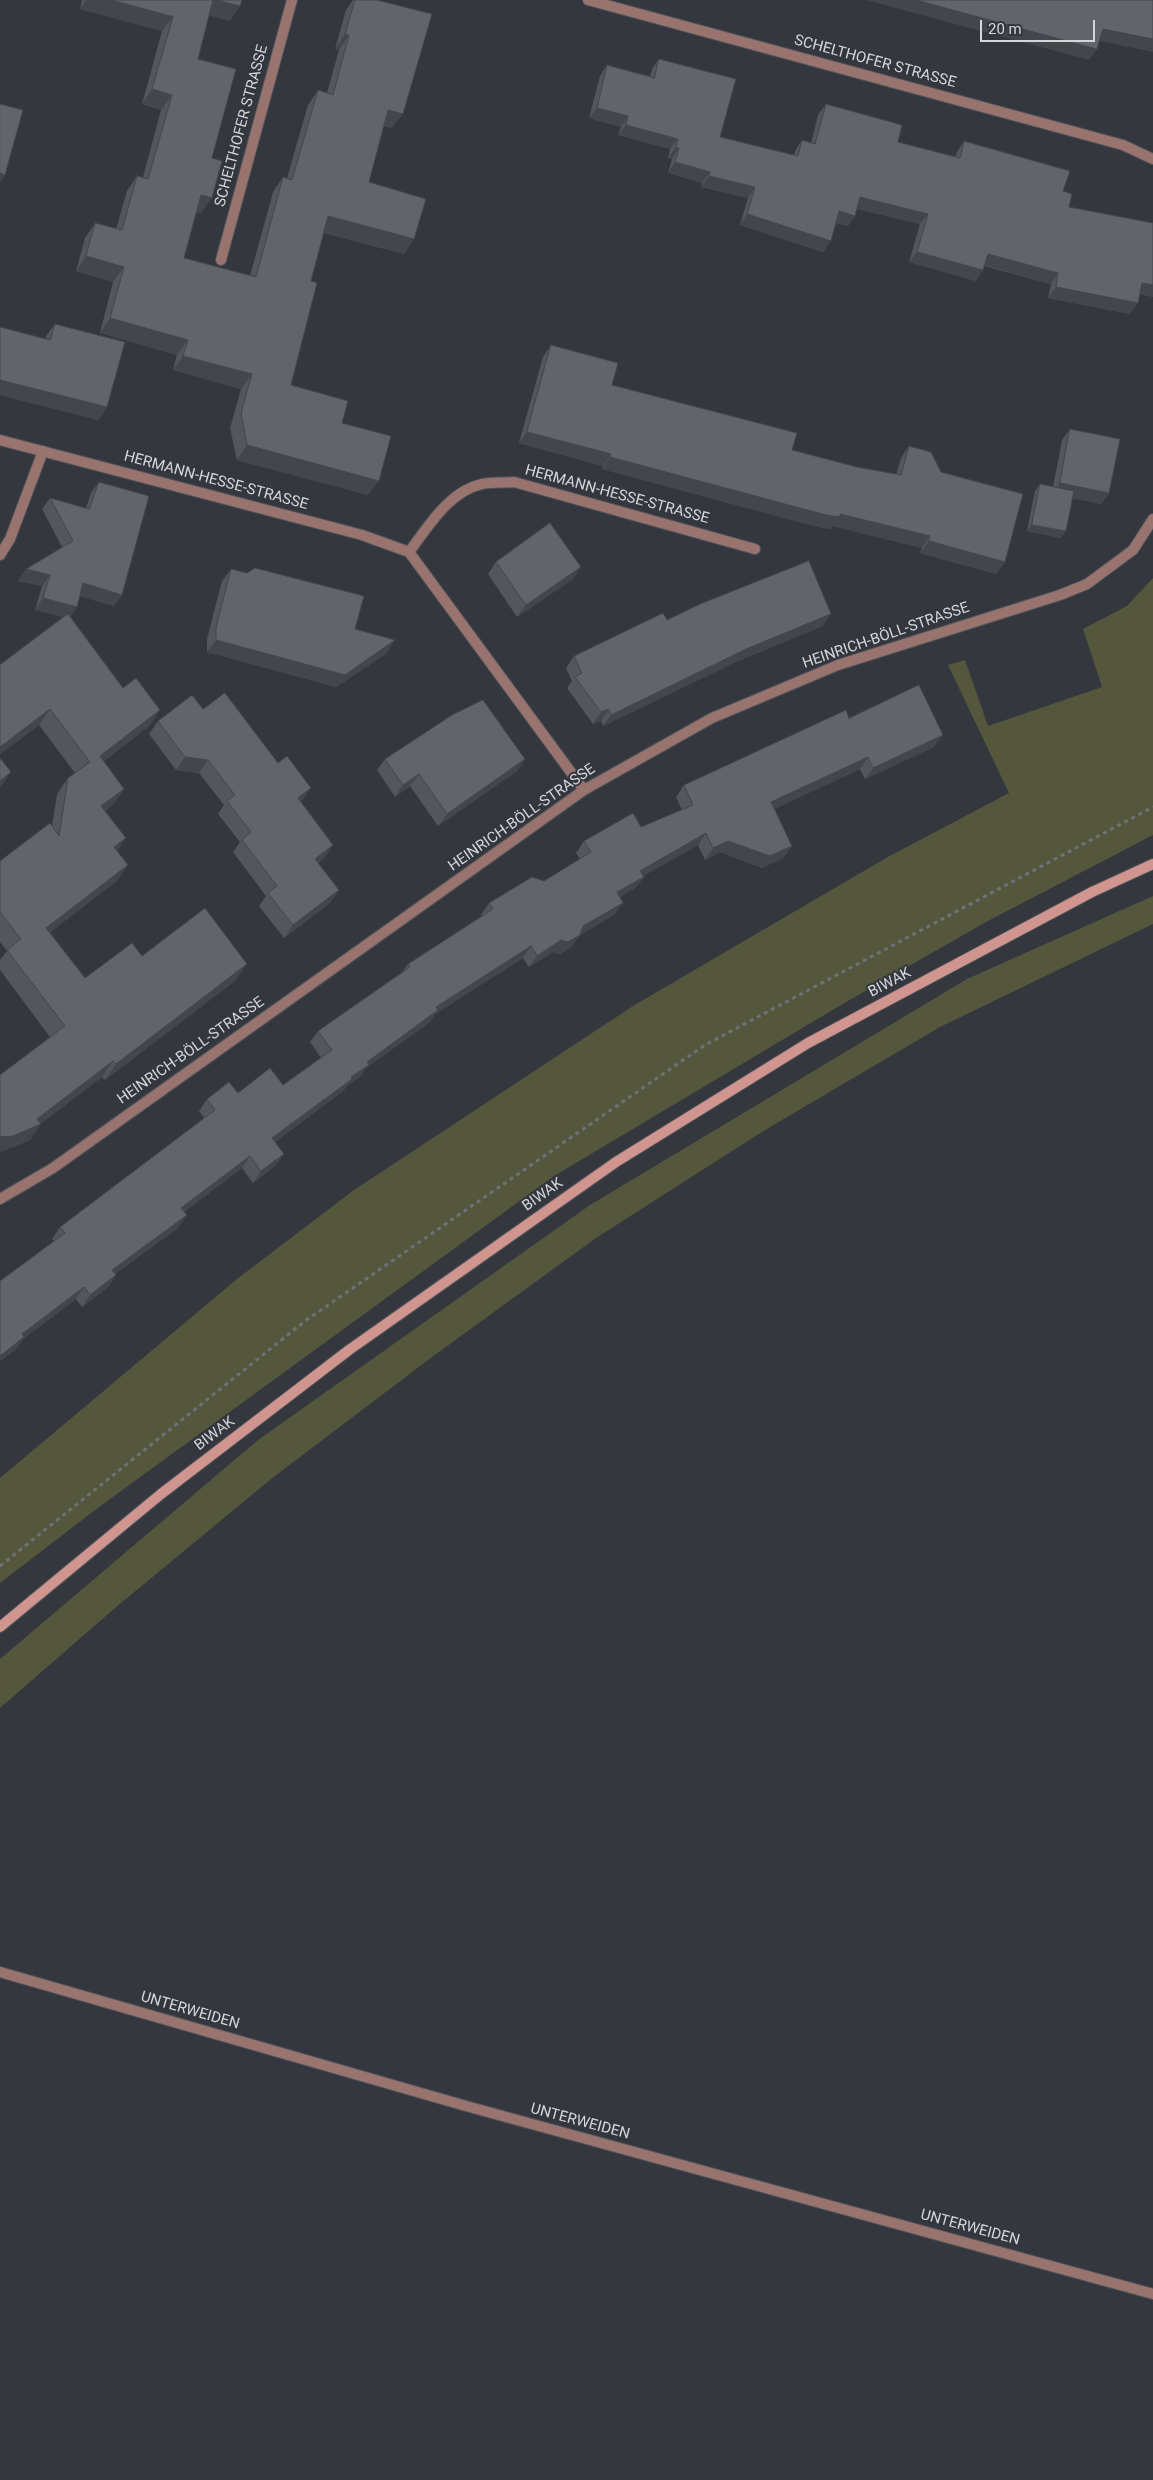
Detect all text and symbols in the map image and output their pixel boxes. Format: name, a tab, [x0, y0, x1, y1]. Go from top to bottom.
scale bar	[983, 10, 1098, 42]
text: 20 m	[988, 20, 1022, 38]
street label: SCHELTHOFER STRASSE	[792, 32, 958, 92]
street label: SCHELTHOFER STRASSE	[212, 43, 272, 209]
street label: HERMANN-HESSE-STRASSE	[122, 448, 310, 514]
street label: HERMANN-HESSE-STRASSE	[523, 462, 711, 528]
street label: HEINRICH-BÖLL-STRASSE	[800, 599, 972, 673]
street label: HEINRICH-BÖLL-STRASSE	[445, 760, 599, 876]
street label: BIWAK	[866, 964, 914, 1002]
street label: HEINRICH-BÖLL-STRASSE	[114, 993, 268, 1109]
street label: BIWAK	[519, 1175, 567, 1215]
street label: BIWAK	[191, 1413, 239, 1455]
street label: UNTERWEIDEN	[139, 1988, 241, 2034]
street label: UNTERWEIDEN	[528, 2100, 632, 2144]
street label: UNTERWEIDEN	[918, 2206, 1022, 2250]

